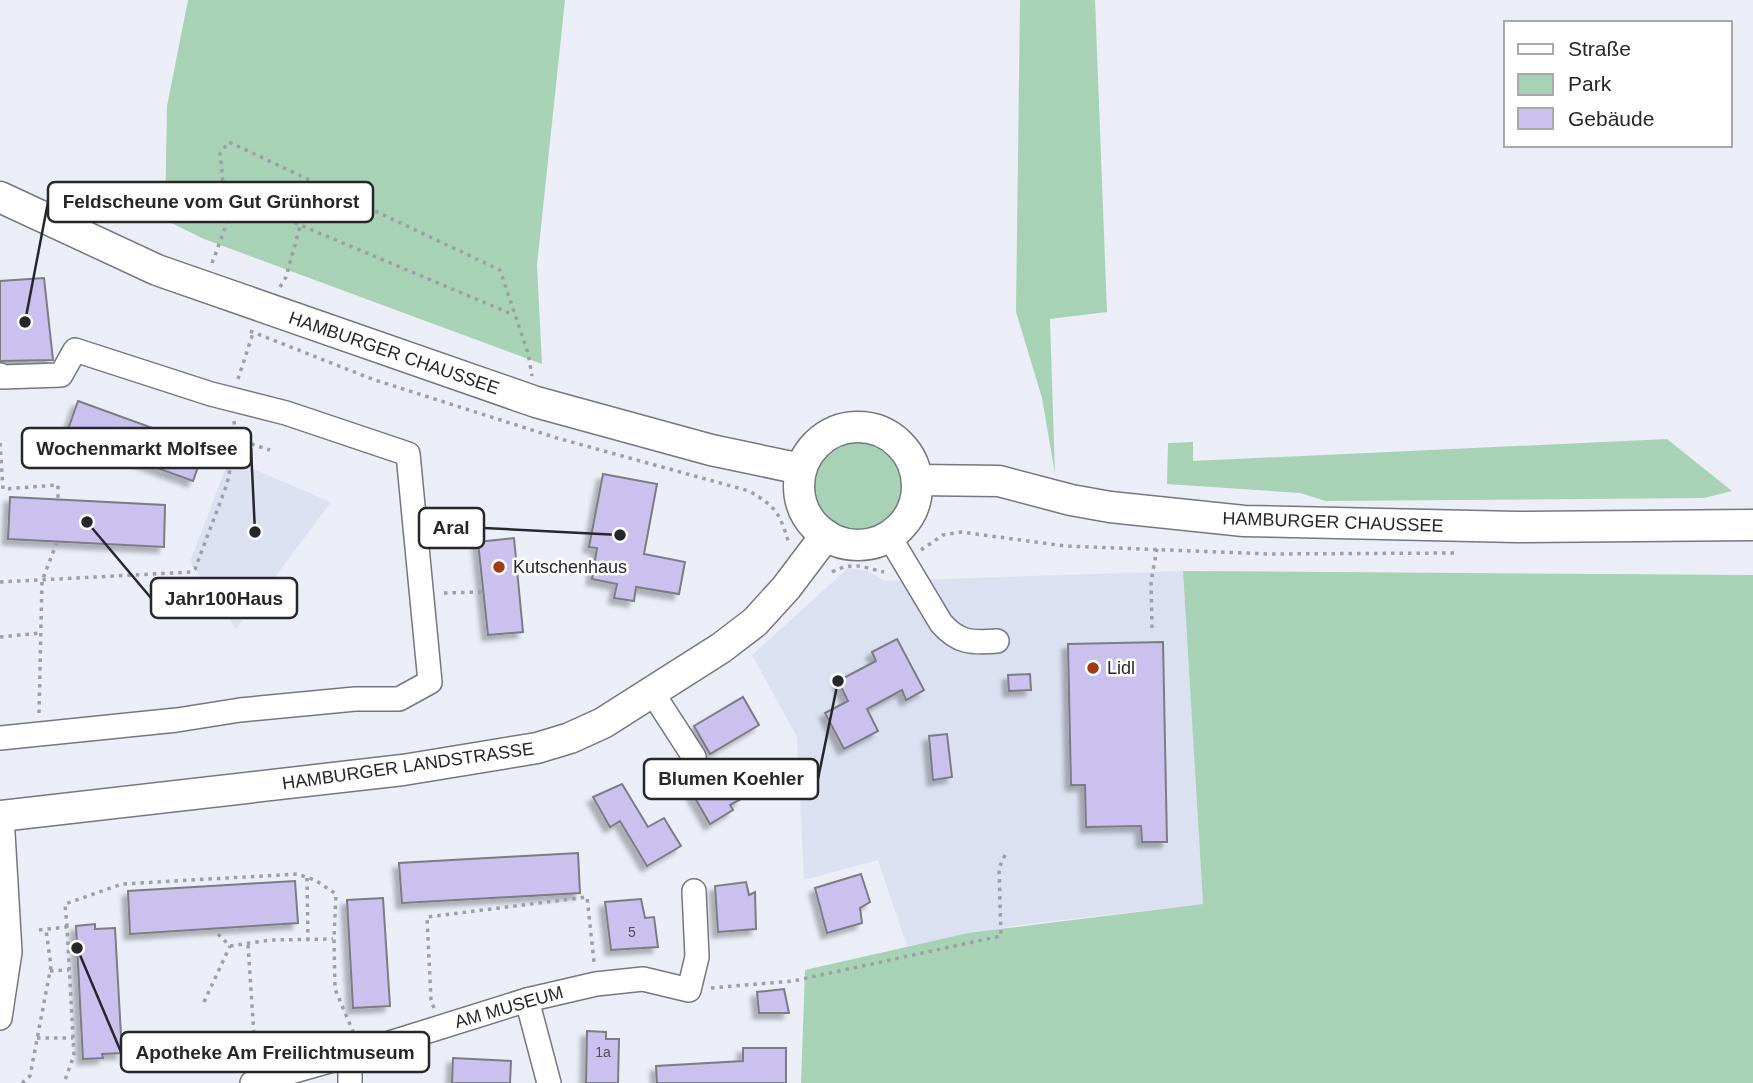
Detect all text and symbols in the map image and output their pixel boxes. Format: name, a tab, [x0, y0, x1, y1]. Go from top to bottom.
legend	[1504, 21, 1732, 147]
text: Straße	[1568, 37, 1631, 60]
text: Park	[1568, 72, 1612, 95]
text: Gebäude	[1568, 107, 1654, 130]
callout: Feldscheune vom Gut Grünhorst	[48, 182, 373, 222]
text: Feldscheune vom Gut Grünhorst	[63, 191, 360, 212]
street label: HAMBURGER CHAUSSEE	[286, 308, 502, 398]
callout: Wochenmarkt Molfsee	[22, 428, 251, 468]
text: Wochenmarkt Molfsee	[36, 438, 238, 459]
callout: Aral	[419, 508, 484, 548]
street label: HAMBURGER CHAUSSEE	[1222, 508, 1444, 536]
text: Aral	[433, 517, 469, 538]
place label: Kutschenhaus	[513, 557, 627, 577]
marker: Kutschenhaus	[491, 559, 507, 575]
callout: Jahr100Haus	[151, 578, 297, 618]
text: Jahr100Haus	[165, 588, 283, 609]
place label: Lidl	[1107, 658, 1135, 678]
marker: Lidl	[1085, 660, 1101, 676]
street label: HAMBURGER LANDSTRASSE	[281, 738, 535, 794]
callout: Blumen Koehler	[644, 759, 818, 799]
text: Blumen Koehler	[658, 768, 804, 789]
house number: 5	[628, 924, 636, 940]
street label: AM MUSEUM	[452, 982, 566, 1032]
callout: Apotheke Am Freilichtmuseum	[121, 1032, 429, 1072]
text: Apotheke Am Freilichtmuseum	[135, 1042, 415, 1063]
house number: 1a	[595, 1044, 611, 1060]

